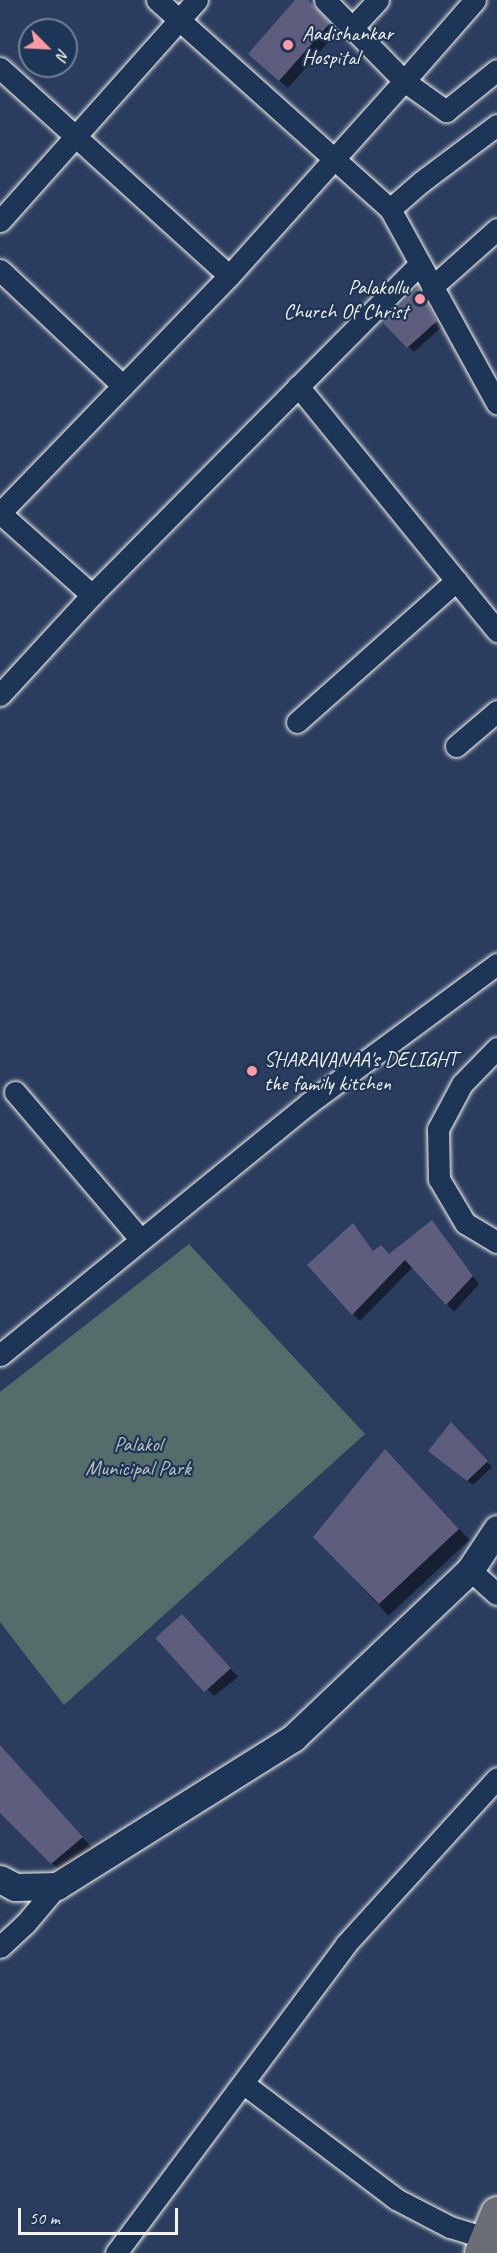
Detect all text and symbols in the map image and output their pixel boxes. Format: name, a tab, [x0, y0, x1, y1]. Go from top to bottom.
north arrow	[18, 18, 78, 78]
place label: Aadishankar Hospital	[302, 20, 393, 70]
marker: Aadishankar Hospital	[279, 36, 297, 54]
text: N	[51, 46, 74, 63]
place label: Palakollu Church Of Christ	[283, 274, 408, 324]
marker: Palakollu Church Of Christ	[413, 292, 427, 306]
place label: SHARAVANAA's DELIGHT the family kitchen	[264, 1046, 457, 1096]
marker: SHARAVANAA's DELIGHT the family kitchen	[245, 1064, 259, 1078]
park label: Palakol Municipal Park	[85, 1431, 191, 1481]
scale bar	[21, 2196, 182, 2234]
text: 50 m	[29, 2207, 60, 2229]

